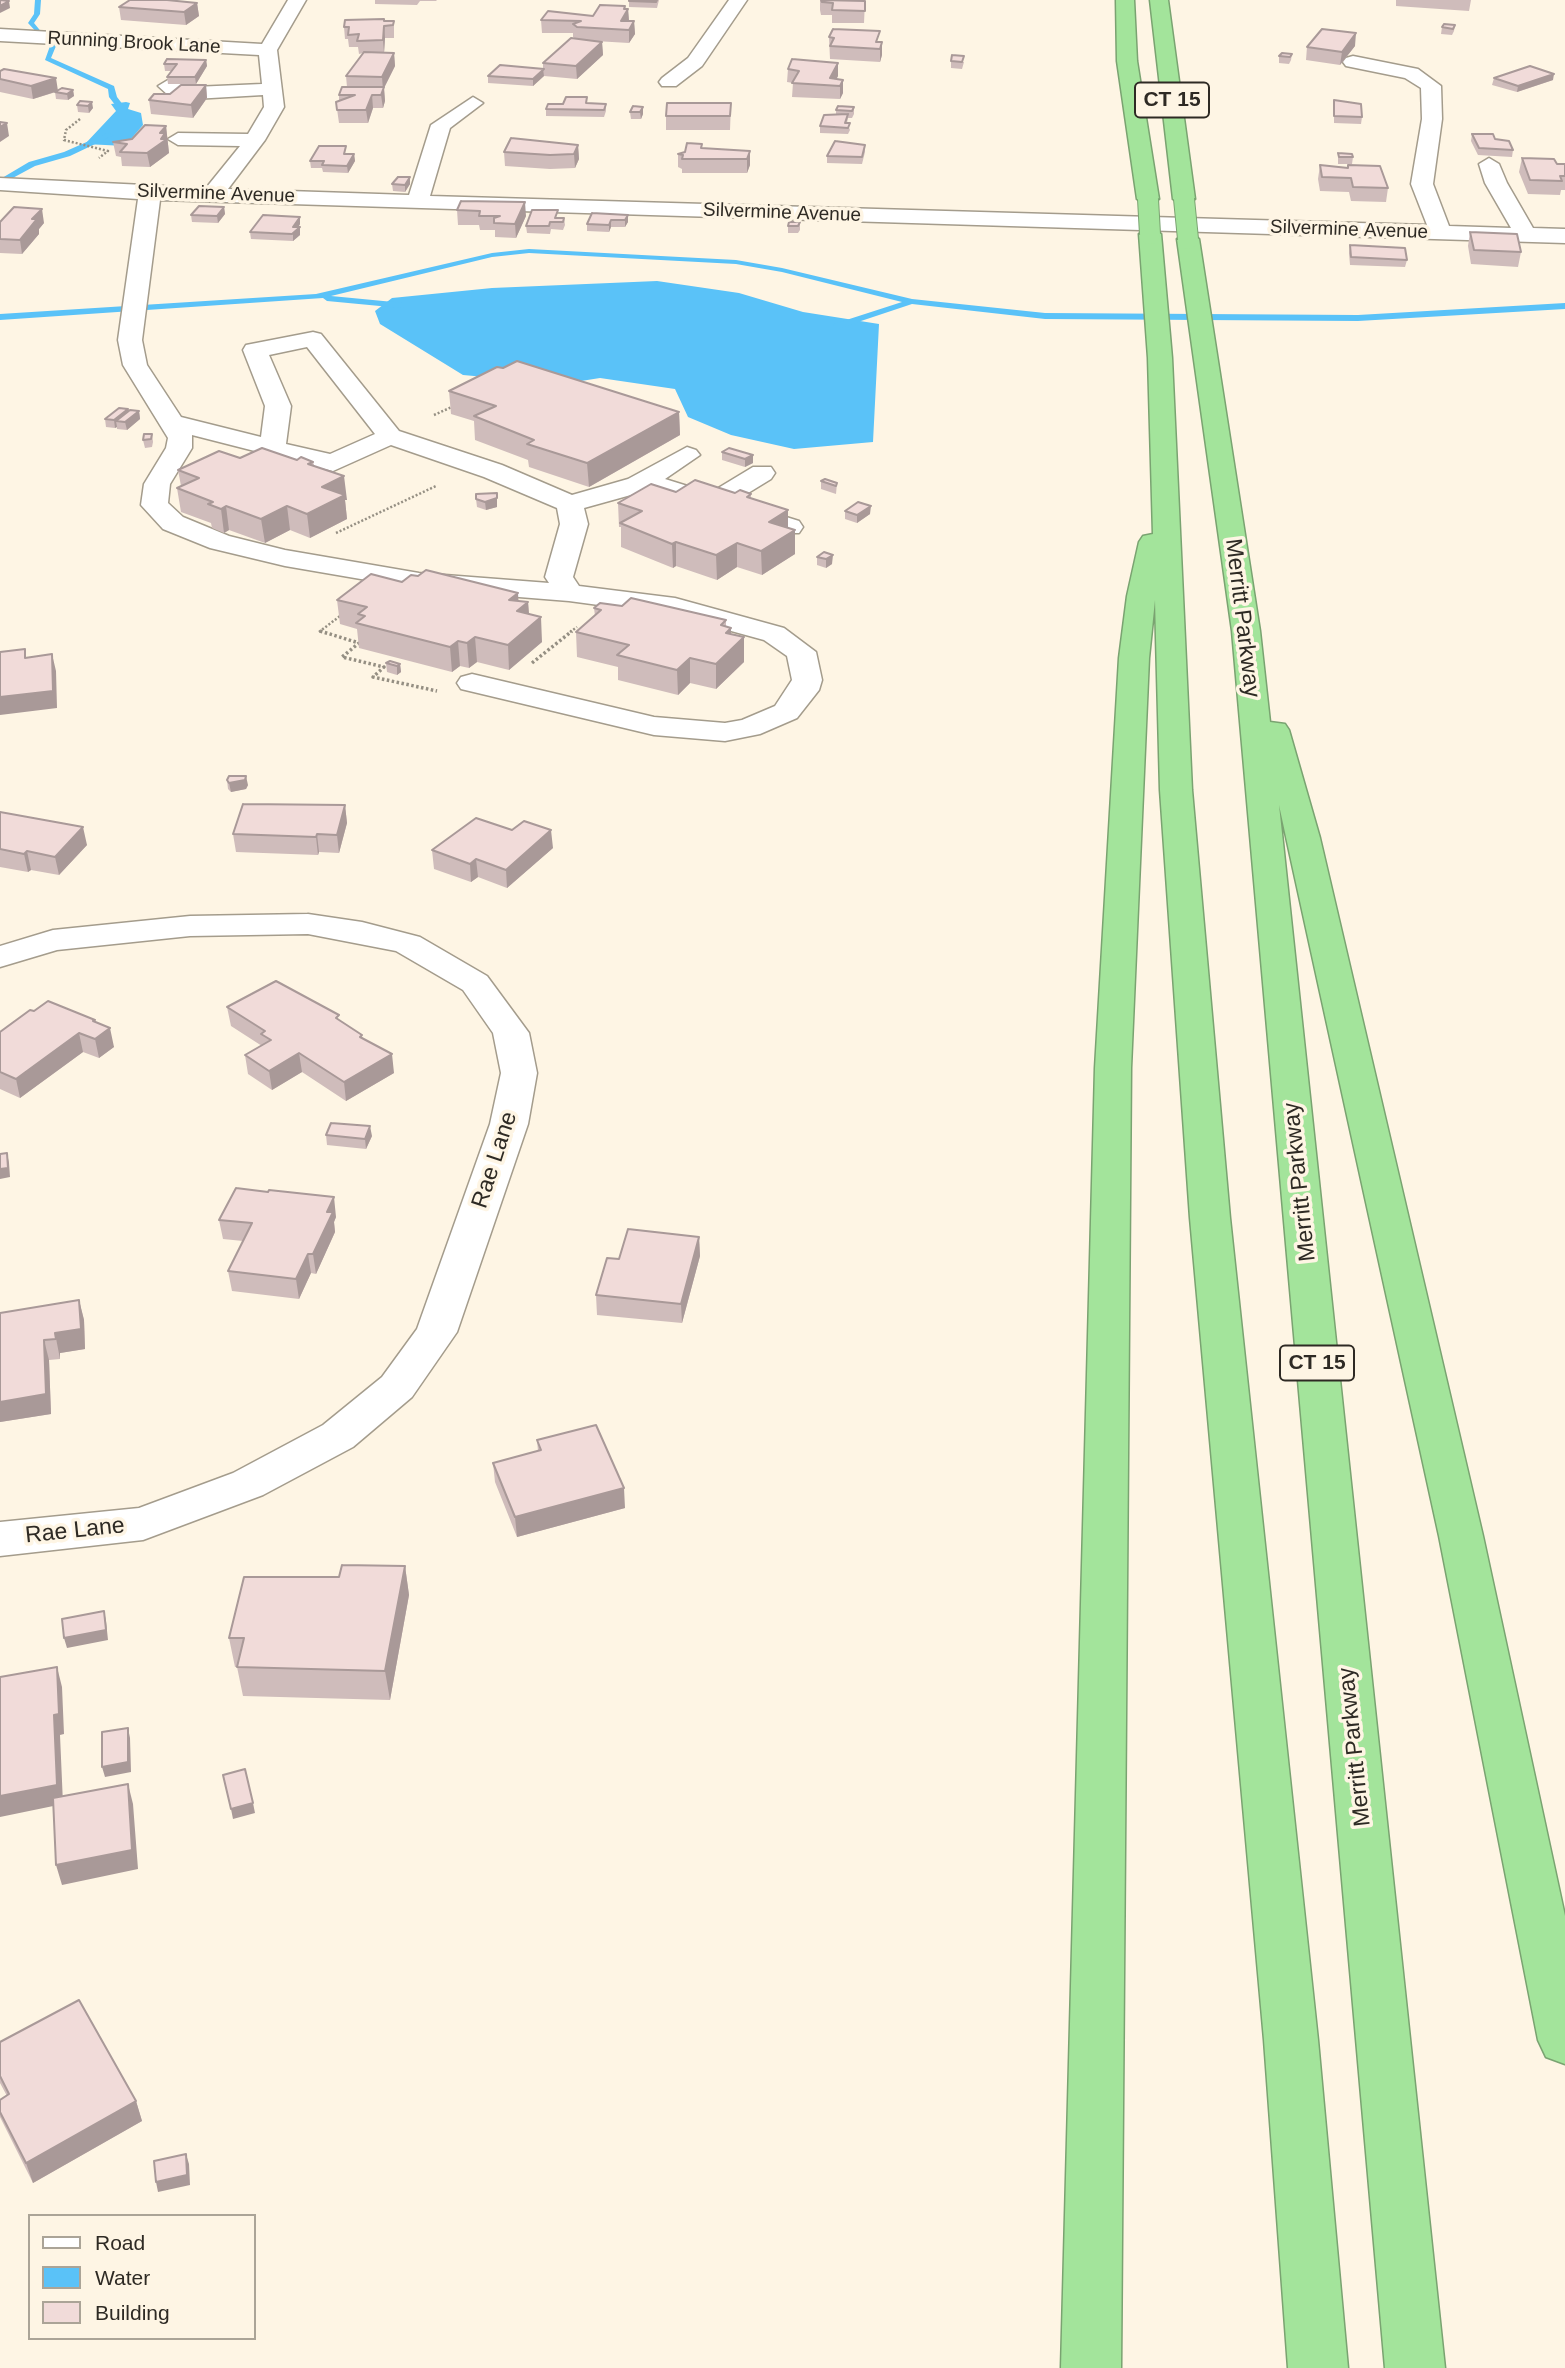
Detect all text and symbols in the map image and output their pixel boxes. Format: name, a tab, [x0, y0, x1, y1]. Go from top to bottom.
street label: Running Brook Lane	[47, 27, 221, 59]
road number: CT 15	[1135, 82, 1209, 118]
street label: Silvermine Avenue	[137, 180, 295, 208]
street label: Silvermine Avenue	[703, 199, 861, 227]
street label: Silvermine Avenue	[1270, 216, 1428, 244]
street label: Merritt Parkway	[1219, 537, 1265, 699]
street label: Merritt Parkway	[1278, 1101, 1322, 1263]
street label: Rae Lane	[466, 1108, 524, 1212]
road number: CT 15	[1280, 1346, 1354, 1380]
street label: Rae Lane	[24, 1512, 126, 1550]
street label: Merritt Parkway	[1333, 1666, 1377, 1828]
legend	[28, 2214, 256, 2340]
text: Road	[95, 2231, 145, 2254]
text: Water	[95, 2266, 150, 2289]
text: Building	[95, 2301, 170, 2324]

